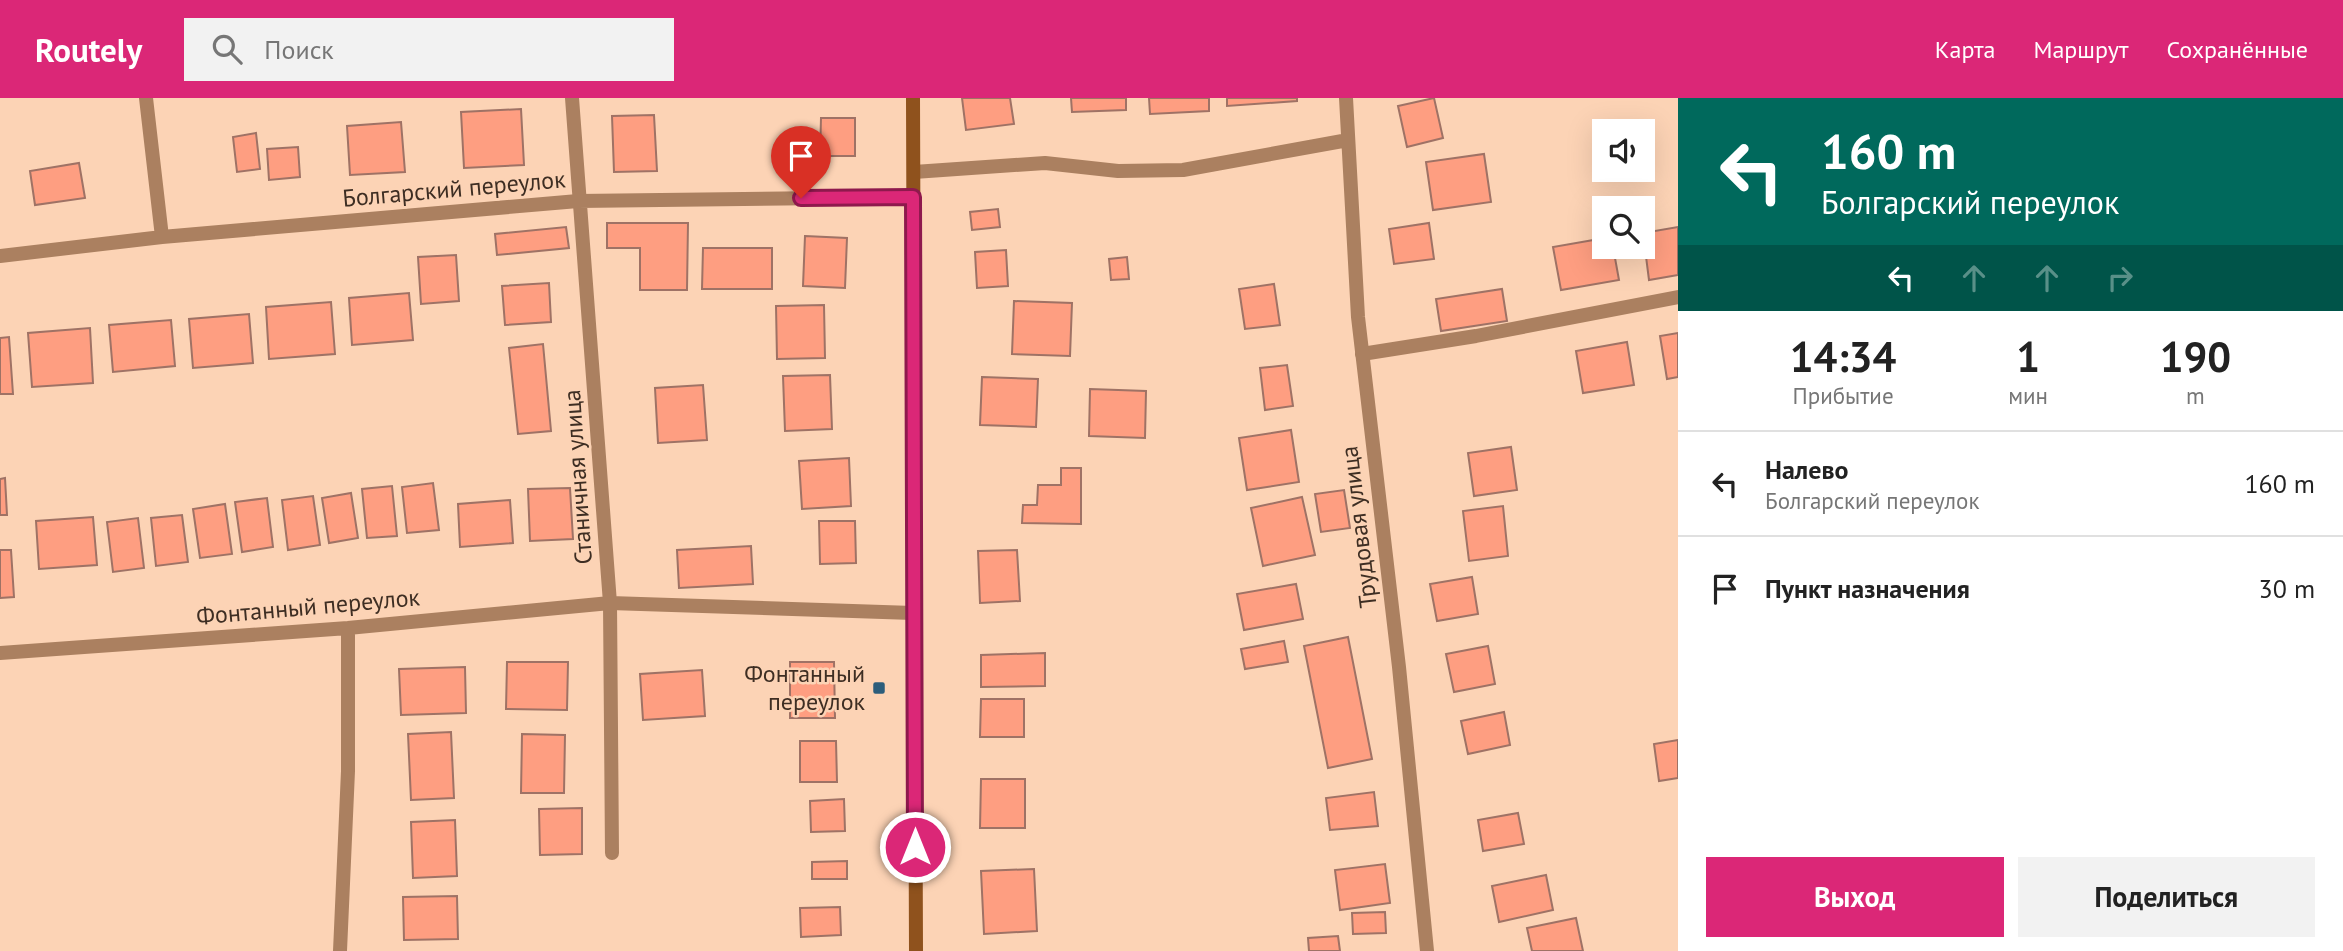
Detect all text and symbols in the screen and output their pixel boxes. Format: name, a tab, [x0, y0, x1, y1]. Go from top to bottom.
search box	[184, 18, 674, 81]
text: Routely	[35, 28, 142, 71]
icon: search	[208, 30, 246, 68]
text: Поиск	[264, 33, 334, 66]
text: Карта	[1935, 34, 1995, 65]
text: Маршрут	[2033, 34, 2128, 65]
text: Сохранённые	[2166, 34, 2308, 65]
map controls	[1592, 119, 1655, 259]
button: sound	[1592, 119, 1655, 182]
text: 160 m	[1821, 119, 1956, 183]
pin	[771, 126, 831, 198]
icon: left	[1706, 126, 1797, 217]
icon: arrive	[782, 137, 820, 175]
street label: Болгарский переулок	[341, 163, 567, 214]
text: Болгарский переулок	[1821, 181, 2119, 223]
button: search	[1592, 196, 1655, 259]
icon: left	[1882, 259, 1920, 297]
icon: ahead	[1955, 259, 1993, 297]
icon: ahead	[2028, 259, 2066, 297]
icon: right	[2101, 259, 2139, 297]
text: 14:34	[1790, 329, 1896, 384]
text: 1	[2016, 329, 2040, 384]
text: 190	[2160, 329, 2231, 384]
text: Прибытие	[1793, 381, 1894, 410]
text: мин	[2008, 381, 2048, 410]
text: m	[2186, 381, 2205, 410]
street label: Станичная улица	[556, 389, 599, 566]
street label: Трудовая улица	[1333, 444, 1384, 610]
text: Налево	[1765, 453, 1849, 486]
icon: left	[1706, 465, 1744, 503]
text: 160 m	[2244, 467, 2315, 500]
text: Болгарский переулок	[1765, 486, 1979, 515]
icon: arrive	[1706, 570, 1744, 608]
text: Пункт назначения	[1765, 572, 1970, 605]
text: 30 m	[2259, 572, 2315, 605]
street label: Фонтанный переулок	[195, 581, 422, 632]
place label: Фонтанный переулок	[744, 658, 866, 717]
marker: Фонтанный переулок	[871, 680, 887, 696]
position arrow	[878, 810, 952, 884]
button: Выход	[1706, 857, 2004, 937]
button: Поделиться	[2018, 857, 2315, 937]

